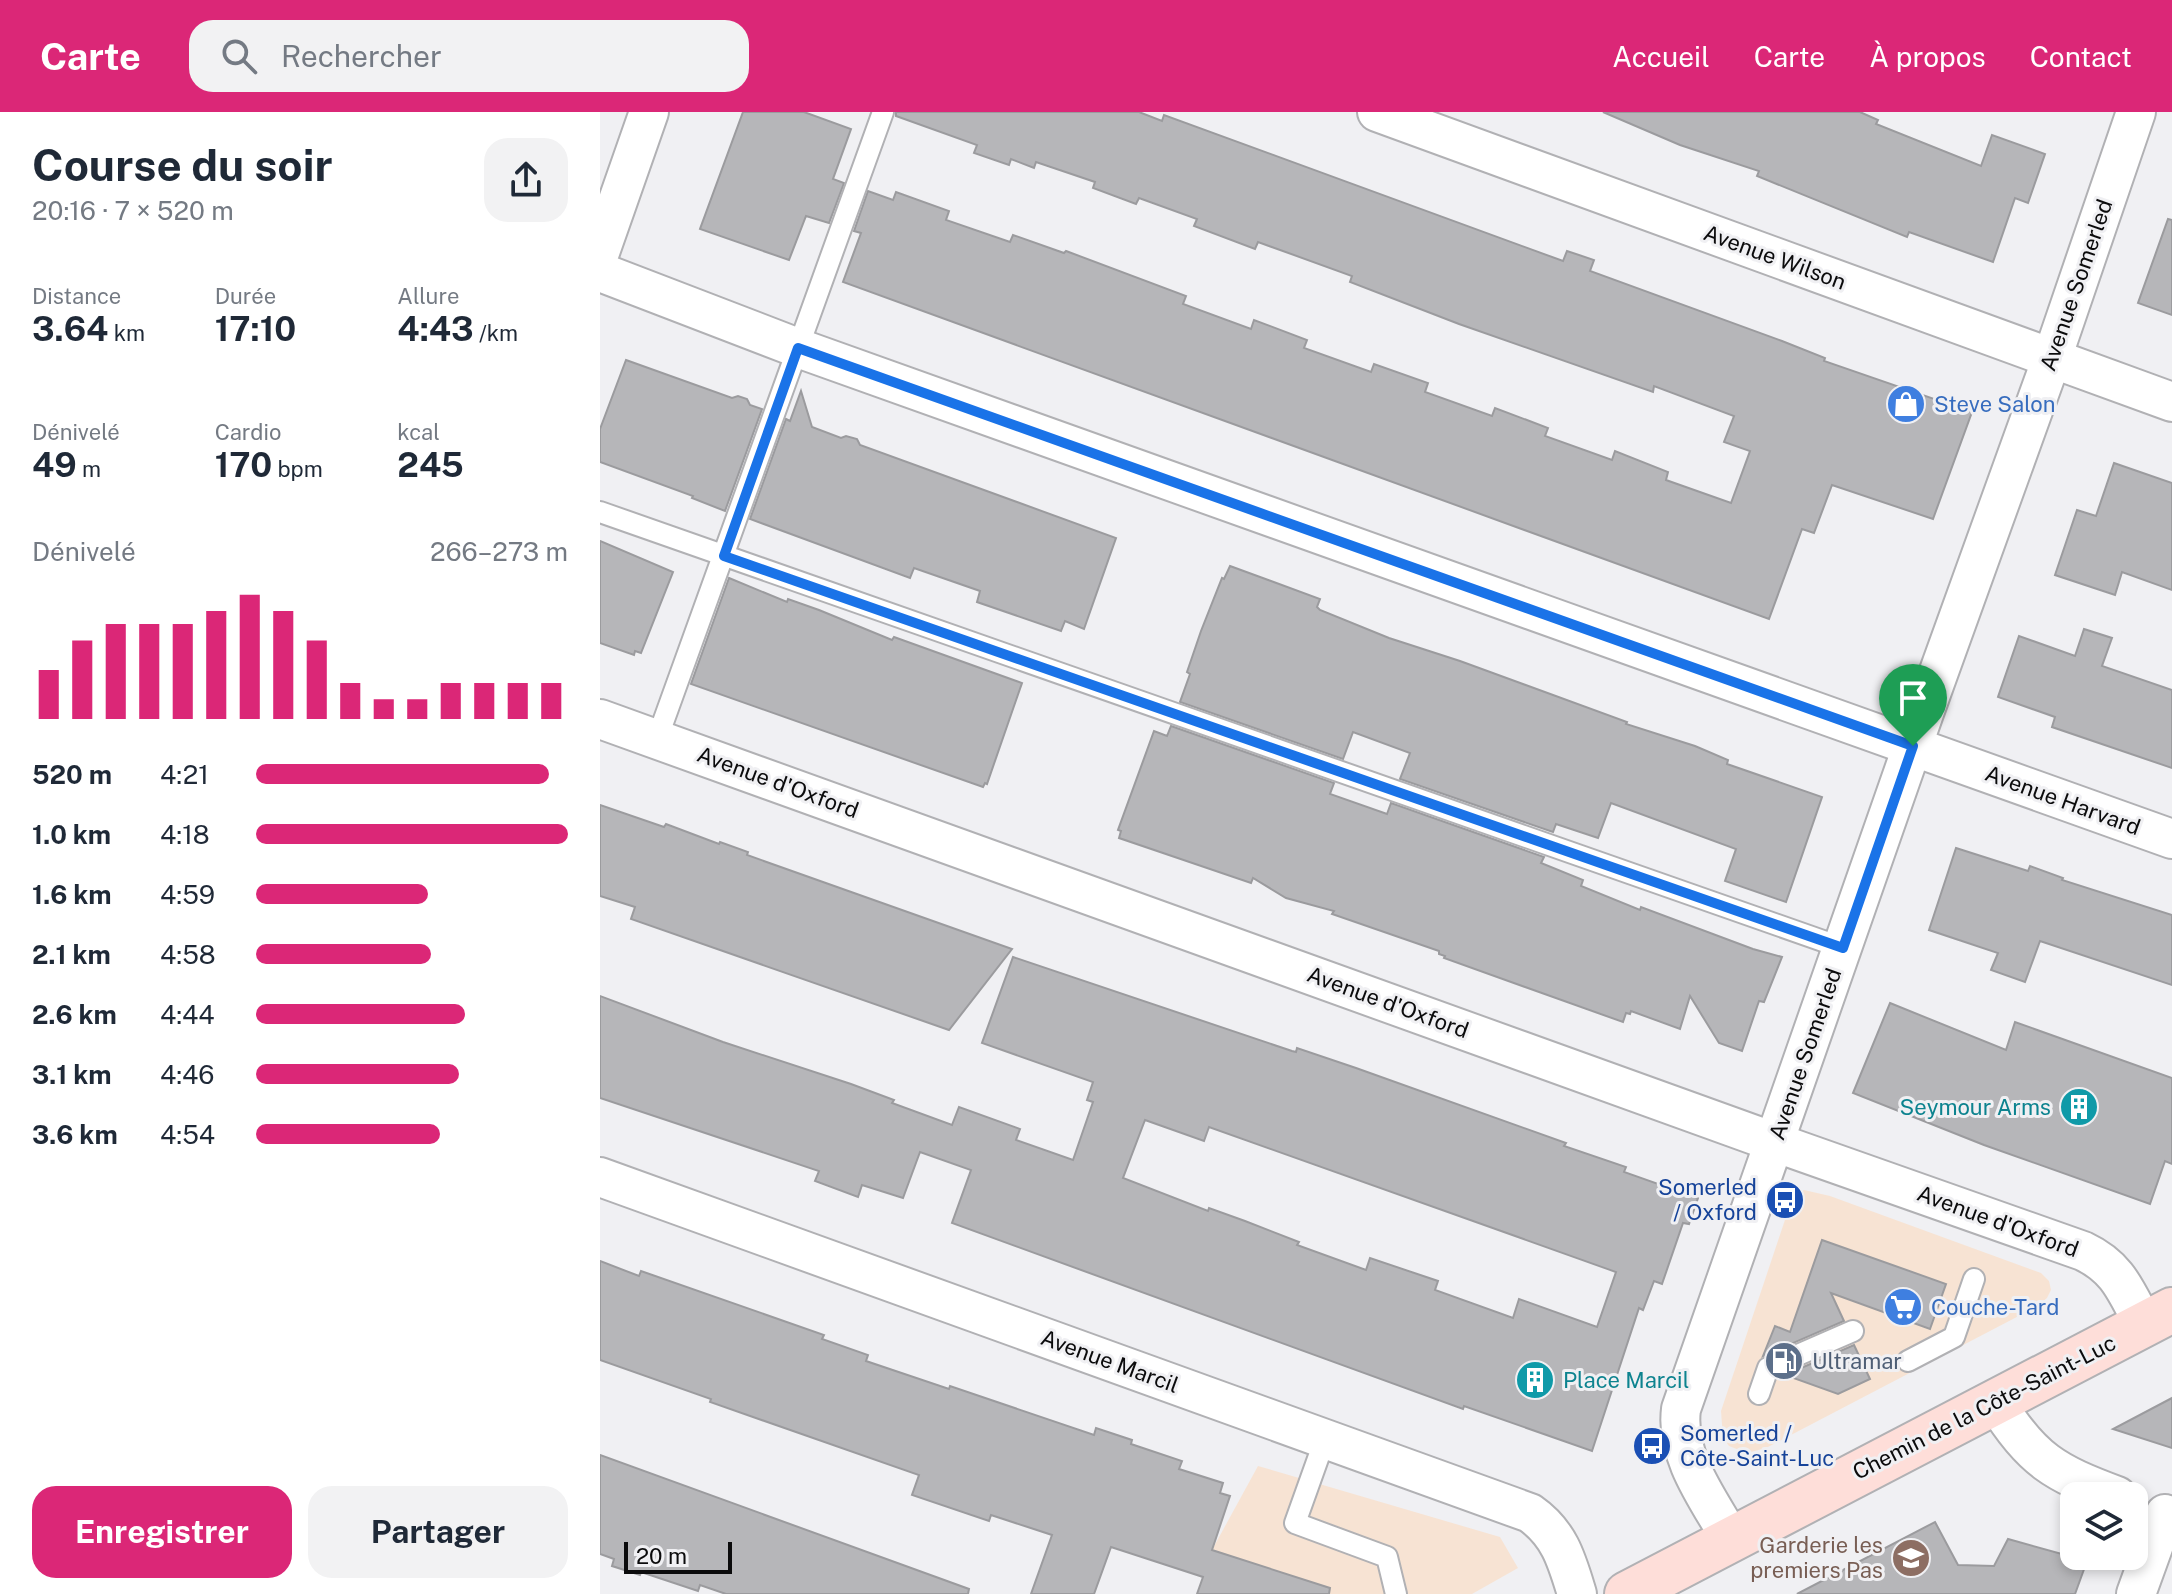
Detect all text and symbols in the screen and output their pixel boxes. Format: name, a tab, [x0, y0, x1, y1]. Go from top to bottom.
search box	[189, 20, 749, 92]
text: Carte	[40, 34, 141, 79]
icon: search	[217, 34, 261, 78]
text: Rechercher	[281, 38, 442, 74]
text: Accueil	[1612, 40, 1710, 73]
text: Carte	[1754, 40, 1825, 73]
text: À propos	[1869, 40, 1986, 73]
text: Contact	[2030, 40, 2132, 73]
button: share	[484, 138, 568, 222]
text: Course du soir	[32, 139, 333, 191]
text: 20:16 · 7 × 520 m	[32, 195, 234, 226]
street label: Avenue Somerled	[2034, 196, 2118, 374]
street label: Avenue Wilson	[1700, 219, 1850, 295]
text: Distance	[32, 283, 121, 309]
text: Durée	[215, 283, 276, 309]
text: Allure	[397, 283, 459, 309]
text: 3.64	[32, 309, 108, 349]
text: 17:10	[215, 309, 296, 349]
text: 4:43	[397, 309, 474, 349]
text: km	[108, 320, 145, 346]
text: /km	[474, 320, 518, 346]
shop icon: Steve Salon	[1885, 383, 1927, 425]
place label: Steve Salon	[1934, 391, 2055, 417]
text: Dénivelé	[32, 419, 120, 445]
text: Cardio	[215, 419, 281, 445]
text: kcal	[397, 419, 440, 445]
text: 49	[32, 445, 77, 485]
text: 170	[215, 445, 272, 485]
text: 245	[397, 445, 464, 485]
text: m	[77, 456, 101, 482]
text: bpm	[272, 456, 323, 482]
text: Dénivelé	[32, 536, 136, 567]
text: 266–273 m	[430, 536, 568, 567]
pin	[1879, 664, 1947, 746]
icon: arrive	[1891, 676, 1935, 720]
street label: Avenue d'Oxford	[694, 741, 862, 823]
text: 520 m	[32, 759, 112, 790]
text: 4:21	[160, 759, 209, 790]
street label: Avenue Harvard	[1982, 760, 2144, 840]
text: 1.0 km	[32, 819, 111, 850]
text: 4:18	[160, 819, 210, 850]
text: 1.6 km	[32, 879, 112, 910]
text: 4:59	[160, 879, 215, 910]
text: 2.1 km	[32, 939, 111, 970]
text: 4:58	[160, 939, 216, 970]
street label: Avenue d'Oxford	[1304, 961, 1472, 1043]
street label: Avenue Somerled	[1763, 965, 1847, 1143]
text: 2.6 km	[32, 999, 117, 1030]
text: 4:44	[160, 999, 215, 1030]
text: 3.1 km	[32, 1059, 112, 1090]
text: 4:46	[160, 1059, 215, 1090]
building icon: Seymour Arms	[2058, 1086, 2100, 1128]
place label: Seymour Arms	[1900, 1094, 2051, 1120]
text: 3.6 km	[32, 1119, 118, 1150]
text: 4:54	[160, 1119, 215, 1150]
place label: Somerled / Oxford	[1658, 1174, 1757, 1225]
bus stop icon: Somerled / Oxford	[1764, 1179, 1806, 1221]
street label: Avenue d'Oxford	[1914, 1180, 2082, 1262]
supermarket icon: Couche-Tard	[1882, 1286, 1924, 1328]
place label: Couche-Tard	[1931, 1294, 2059, 1320]
street label: Avenue Marcil	[1038, 1324, 1182, 1398]
street label: Chemin de la Côte-Saint-Luc	[1848, 1329, 2120, 1485]
fuel station icon: Ultramar	[1763, 1340, 1805, 1382]
place label: Ultramar	[1812, 1348, 1902, 1374]
building icon: Place Marcil	[1514, 1359, 1556, 1401]
place label: Place Marcil	[1563, 1367, 1689, 1393]
place label: Somerled / Côte-Saint-Luc	[1680, 1420, 1834, 1471]
bus stop icon: Somerled / Côte-Saint-Luc	[1631, 1425, 1673, 1467]
map controls	[2060, 1482, 2148, 1570]
button: layers	[2060, 1482, 2148, 1570]
button: Enregistrer	[32, 1486, 292, 1578]
button: Partager	[308, 1486, 568, 1578]
place label: Garderie les premiers Pas	[1750, 1532, 1883, 1583]
school or university icon: Garderie les premiers Pas	[1890, 1537, 1932, 1579]
scale bar	[624, 1538, 732, 1574]
text: 20 m	[636, 1543, 687, 1569]

